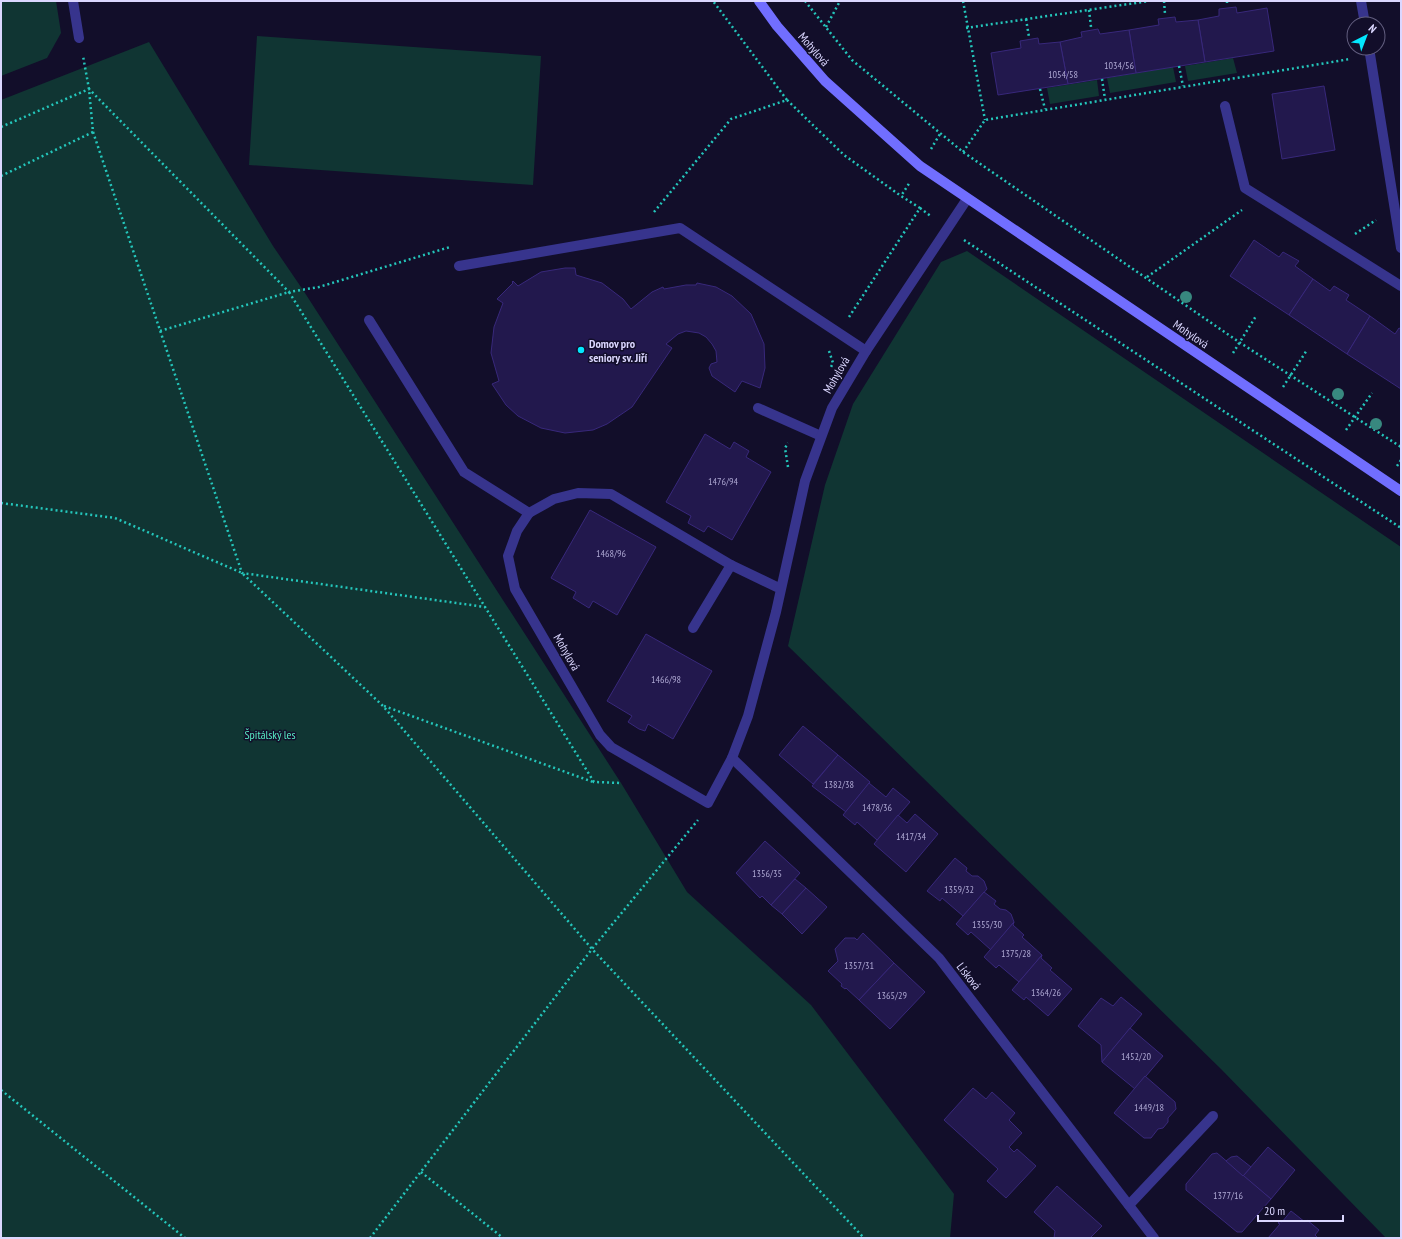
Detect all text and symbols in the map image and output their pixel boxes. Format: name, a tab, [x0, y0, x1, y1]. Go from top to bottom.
north arrow	[1346, 16, 1386, 56]
text: N	[1366, 21, 1380, 36]
street label: Mohylová	[795, 29, 833, 69]
house number: 1034/56	[1104, 59, 1134, 72]
house number: 1054/58	[1048, 68, 1078, 81]
street label: Mohylová	[1170, 317, 1212, 351]
place label: Domov pro seniory sv. Jiří	[589, 336, 647, 365]
marker: Domov pro seniory sv. Jiří	[576, 345, 586, 355]
street label: Mohylová	[820, 354, 853, 396]
house number: 1476/94	[708, 475, 738, 488]
house number: 1468/96	[596, 547, 626, 560]
street label: Mohylová	[551, 631, 584, 673]
house number: 1466/98	[651, 673, 681, 686]
park label: Špitálský les	[244, 727, 296, 742]
house number: 1382/38	[824, 778, 854, 791]
house number: 1478/36	[862, 801, 892, 814]
house number: 1417/34	[896, 830, 926, 843]
house number: 1356/35	[752, 867, 782, 880]
house number: 1359/32	[944, 883, 974, 896]
house number: 1355/30	[972, 918, 1002, 931]
house number: 1375/28	[1001, 947, 1031, 960]
house number: 1357/31	[844, 959, 874, 972]
street label: Lísková	[954, 959, 984, 993]
house number: 1364/26	[1031, 986, 1061, 999]
house number: 1365/29	[877, 989, 907, 1002]
house number: 1452/20	[1121, 1050, 1151, 1063]
house number: 1449/18	[1134, 1101, 1164, 1114]
house number: 1377/16	[1213, 1189, 1243, 1202]
scale bar	[1258, 1197, 1343, 1223]
text: 20 m	[1264, 1203, 1285, 1218]

